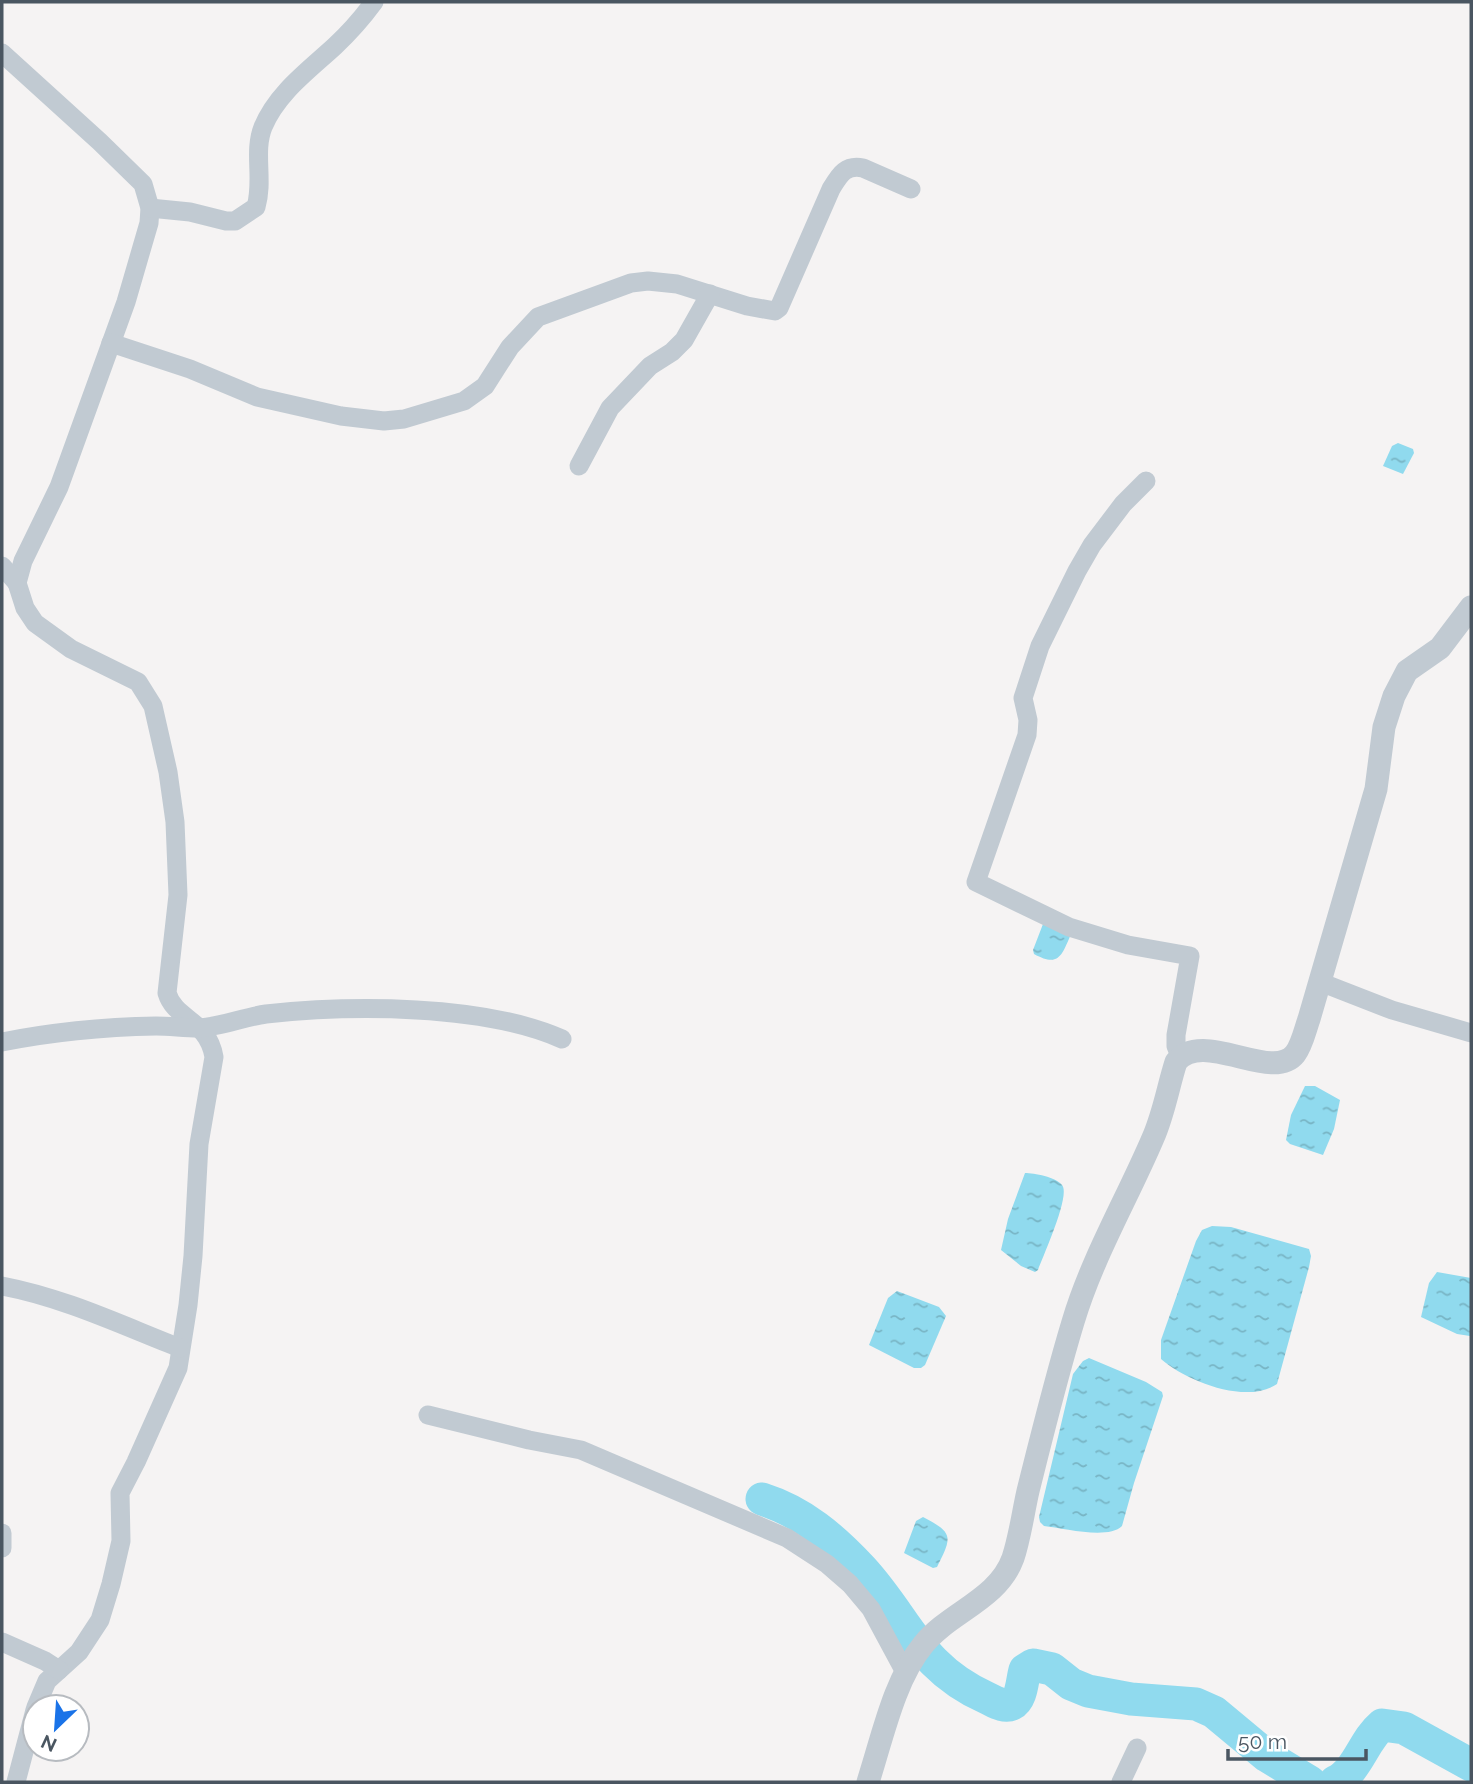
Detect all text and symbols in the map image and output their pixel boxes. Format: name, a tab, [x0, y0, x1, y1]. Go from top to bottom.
north arrow	[21, 1693, 91, 1763]
scale bar	[1228, 1718, 1366, 1762]
text: 50 m	[1238, 1729, 1287, 1754]
text: N	[38, 1730, 60, 1756]

